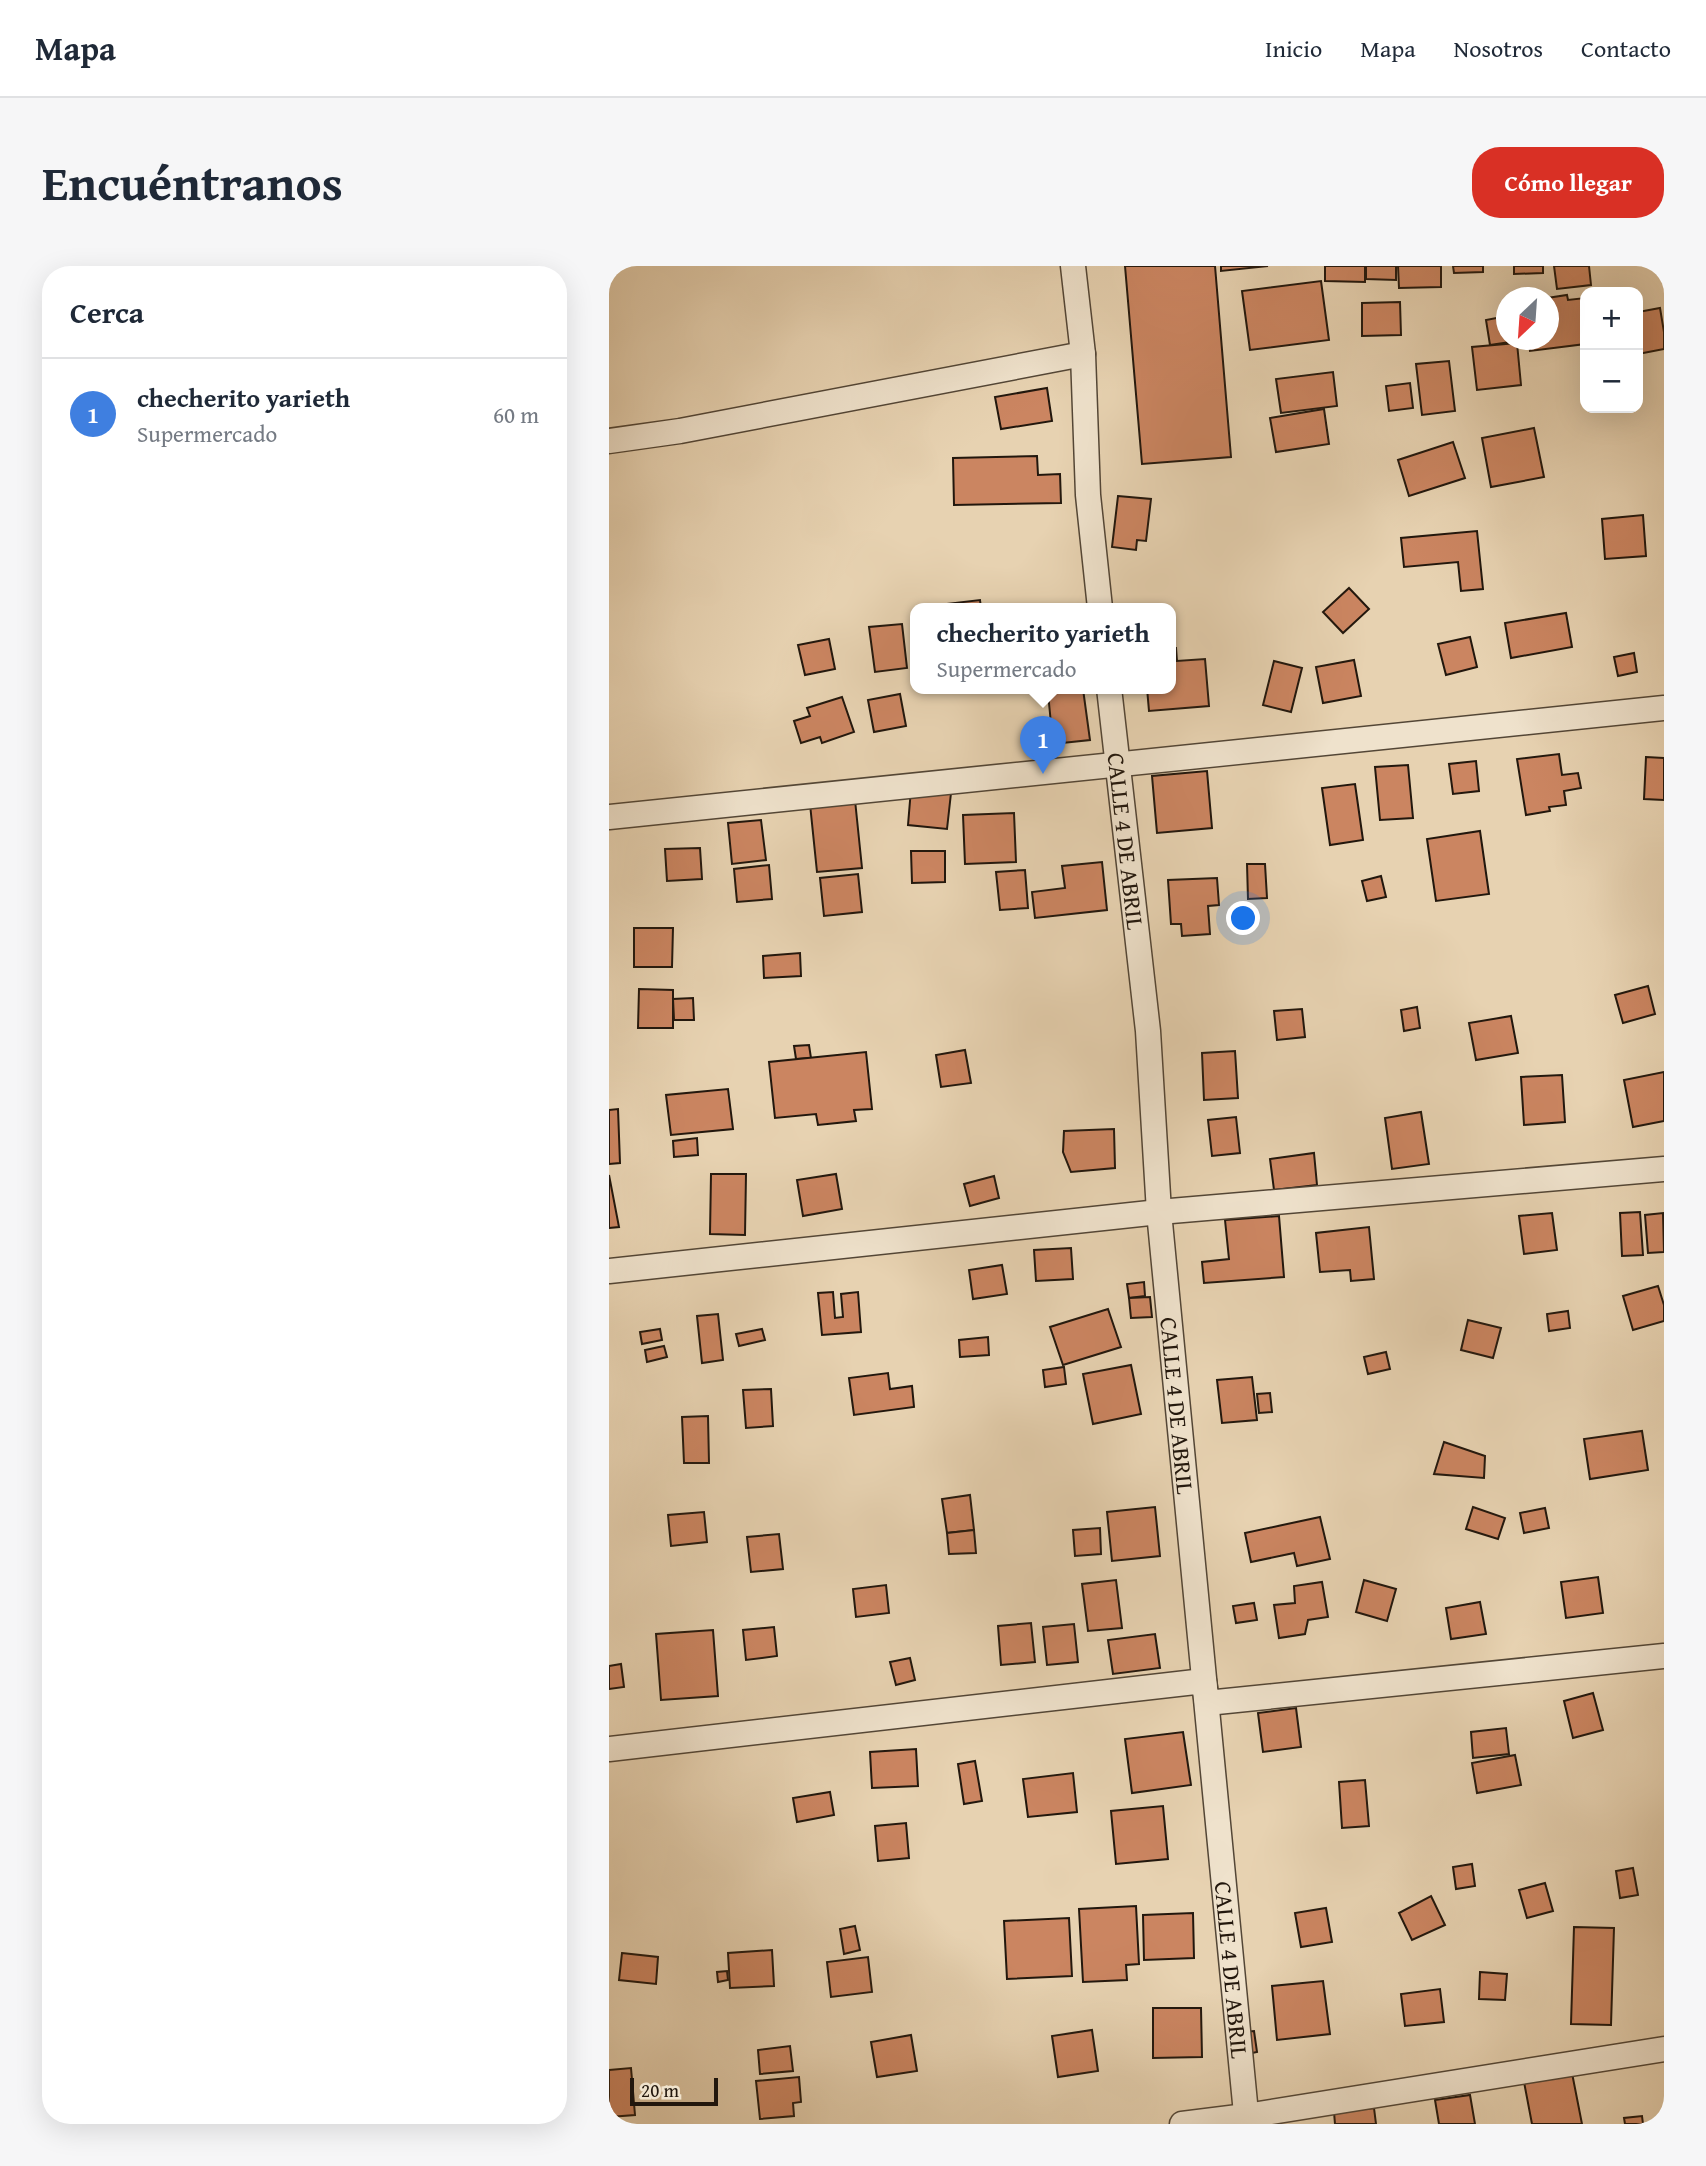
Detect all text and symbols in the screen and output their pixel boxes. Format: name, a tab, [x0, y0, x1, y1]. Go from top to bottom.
text: Mapa	[35, 24, 116, 72]
text: Inicio	[1265, 31, 1322, 66]
text: Mapa	[1360, 31, 1416, 66]
text: Nosotros	[1454, 31, 1543, 66]
text: Contacto	[1581, 31, 1671, 66]
text: Encuéntranos	[42, 146, 343, 218]
button: Cómo llegar	[1472, 147, 1664, 218]
north arrow	[1496, 287, 1559, 350]
map controls	[1580, 287, 1643, 413]
button: +	[1580, 287, 1643, 350]
text: Cerca	[70, 290, 144, 334]
button: −	[1580, 350, 1643, 413]
text: checherito yarieth	[137, 378, 350, 417]
text: 1	[87, 398, 99, 431]
text: 60 m	[493, 398, 539, 431]
text: Supermercado	[137, 417, 277, 450]
popup	[910, 603, 1176, 694]
text: checherito yarieth	[936, 613, 1150, 652]
text: Supermercado	[936, 652, 1077, 685]
pin: 1	[1020, 716, 1066, 774]
street label: CALLE 4 DE ABRIL	[1099, 751, 1154, 932]
your location	[1226, 901, 1260, 935]
street label: CALLE 4 DE ABRIL	[1152, 1315, 1204, 1496]
street label: CALLE 4 DE ABRIL	[1206, 1880, 1258, 2060]
scale bar	[630, 2075, 717, 2107]
text: 20 m	[641, 2076, 679, 2104]

